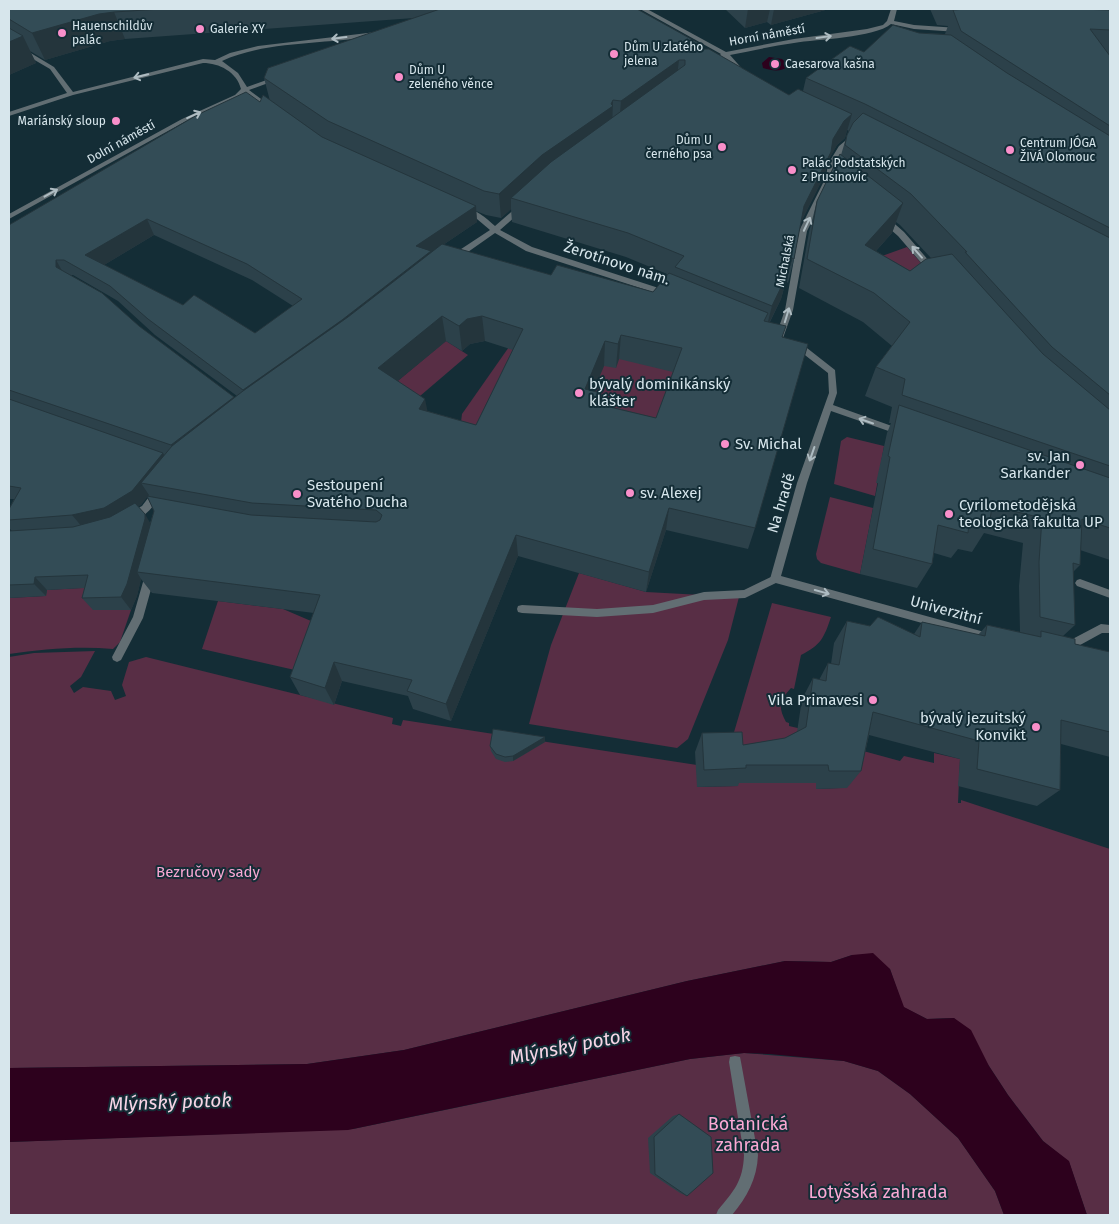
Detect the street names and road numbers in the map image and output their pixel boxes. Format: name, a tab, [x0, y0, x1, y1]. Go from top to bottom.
street label: Horní náměstí	[728, 21, 807, 49]
street label: Dolní náměstí	[85, 117, 158, 166]
street label: Michalská	[773, 233, 797, 289]
street label: Žerotínovo nám.	[562, 237, 672, 289]
street label: Na hradě	[763, 471, 799, 535]
street label: Univerzitní	[908, 592, 984, 628]

